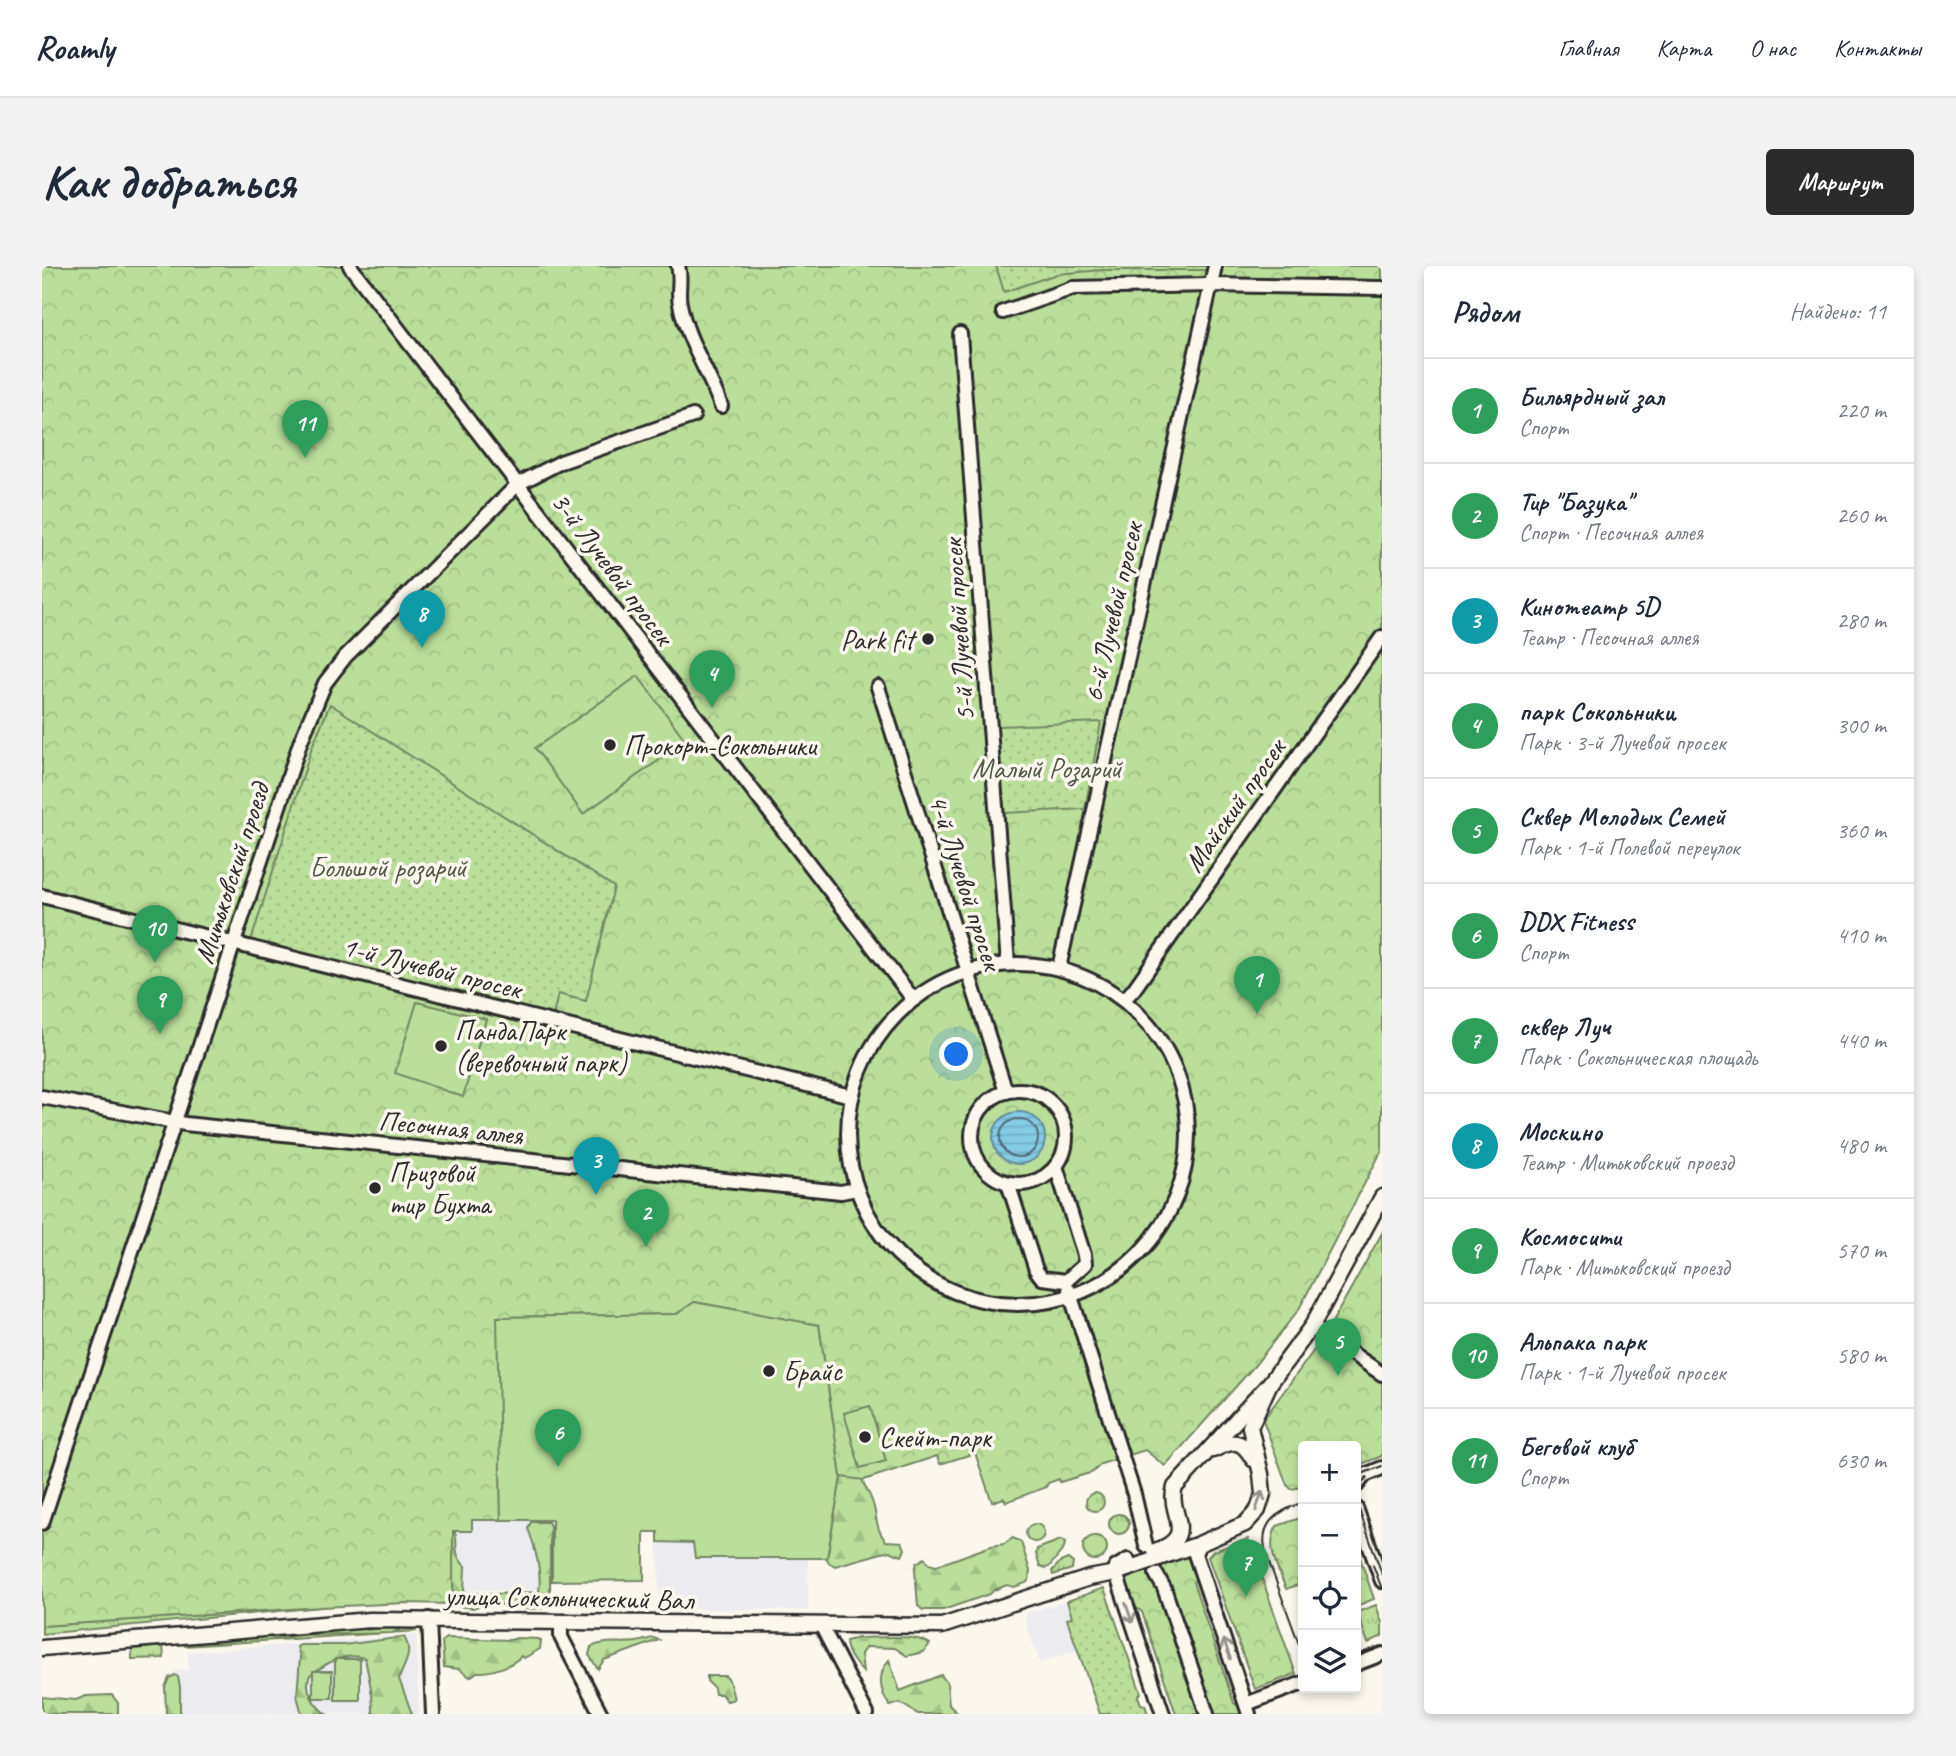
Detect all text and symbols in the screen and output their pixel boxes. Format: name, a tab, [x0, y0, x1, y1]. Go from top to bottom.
text: Roamly	[35, 27, 114, 69]
text: Главная	[1558, 33, 1619, 63]
text: Карта	[1657, 33, 1711, 63]
text: О нас	[1749, 33, 1796, 63]
text: Контакты	[1834, 33, 1921, 63]
button: Маршрут	[1766, 149, 1914, 215]
text: Как добраться	[42, 151, 295, 213]
text: Рядом	[1452, 293, 1519, 331]
text: Найдено: 11	[1790, 297, 1886, 326]
text: Бильярдный зал	[1519, 380, 1664, 413]
text: 1	[1470, 396, 1480, 425]
text: 220 m	[1837, 396, 1886, 425]
pin: 11	[282, 400, 328, 458]
text: Спорт	[1519, 413, 1569, 442]
street label: 3-й Лучевой просек	[544, 485, 683, 654]
text: Тир "Базука"	[1519, 485, 1632, 518]
text: 2	[1470, 501, 1480, 530]
text: 260 m	[1837, 501, 1886, 530]
street label: 6-й Лучевой просек	[1075, 517, 1151, 705]
text: Спорт · Песочная аллея	[1519, 518, 1703, 547]
street label: 5-й Лучевой просек	[934, 535, 982, 722]
pin: 8	[399, 590, 445, 648]
text: Кинотеатр 5D	[1519, 590, 1659, 623]
text: 3	[1470, 606, 1480, 635]
text: 280 m	[1837, 606, 1886, 635]
place label: Park fit	[841, 622, 918, 657]
text: Театр · Песочная аллея	[1519, 623, 1699, 652]
marker: Park fit	[920, 631, 936, 647]
pin: 4	[689, 650, 735, 708]
text: парк Сокольники	[1519, 695, 1676, 728]
text: 4	[1470, 711, 1480, 740]
text: 300 m	[1837, 711, 1886, 740]
place label: Прокорт-Сокольники	[624, 728, 818, 763]
text: Парк · 3-й Лучевой просек	[1519, 728, 1726, 757]
street label: Майский просек	[1176, 730, 1295, 879]
marker: Прокорт-Сокольники	[602, 737, 618, 753]
park label: Малый Розарий	[972, 751, 1123, 787]
street label: Митьковский проезд	[186, 776, 278, 968]
street label: 4-й Лучевой просек	[921, 790, 1011, 977]
text: Сквер Молодых Семей	[1519, 800, 1725, 833]
text: 5	[1470, 816, 1480, 845]
text: 360 m	[1837, 816, 1886, 845]
text: Парк · 1-й Полевой переулок	[1519, 833, 1739, 862]
park label: Большой розарий	[310, 850, 468, 885]
pin: 10	[132, 905, 178, 963]
text: DDX Fitness	[1519, 905, 1634, 938]
text: 6	[1470, 921, 1480, 950]
text: 410 m	[1837, 921, 1886, 950]
street label: 1-й Лучевой просек	[339, 928, 527, 1007]
text: Спорт	[1519, 938, 1569, 967]
pin: 1	[1234, 956, 1280, 1014]
pin: 9	[137, 976, 183, 1034]
text: сквер Луч	[1519, 1010, 1611, 1043]
place label: ПандаПарк (веревочный парк)	[455, 1013, 628, 1080]
text: 7	[1470, 1026, 1480, 1055]
text: 440 m	[1837, 1026, 1886, 1055]
your location	[939, 1037, 973, 1071]
marker: ПандаПарк (веревочный парк)	[433, 1038, 449, 1054]
text: Парк · Сокольническая площадь	[1519, 1043, 1757, 1072]
street label: Песочная аллея	[377, 1103, 526, 1153]
text: Москино	[1519, 1115, 1602, 1148]
text: 8	[1470, 1131, 1480, 1160]
text: 480 m	[1837, 1131, 1886, 1160]
pin: 3	[573, 1137, 619, 1195]
text: Театр · Митьковский проезд	[1519, 1148, 1733, 1177]
place label: Призовой тир Бухта	[389, 1155, 493, 1222]
marker: Призовой тир Бухта	[367, 1180, 383, 1196]
pin: 2	[623, 1189, 669, 1247]
text: Космосити	[1519, 1220, 1621, 1253]
text: 9	[1470, 1236, 1480, 1265]
text: 570 m	[1837, 1236, 1886, 1265]
text: Парк · Митьковский проезд	[1519, 1253, 1729, 1282]
pin: 5	[1315, 1318, 1361, 1376]
text: Альпака парк	[1519, 1325, 1645, 1358]
text: 10	[1465, 1341, 1485, 1370]
text: 580 m	[1837, 1341, 1886, 1370]
place label: Брайс	[783, 1354, 844, 1389]
text: Парк · 1-й Лучевой просек	[1519, 1358, 1726, 1387]
marker: Брайс	[761, 1363, 777, 1379]
pin: 6	[535, 1409, 581, 1467]
place label: Скейт-парк	[879, 1420, 993, 1455]
marker: Скейт-парк	[857, 1429, 873, 1445]
text: Беговой клуб	[1519, 1430, 1633, 1463]
map controls	[1298, 1441, 1361, 1693]
button: +	[1298, 1441, 1361, 1504]
text: 11	[1465, 1446, 1485, 1475]
text: 630 m	[1837, 1446, 1886, 1475]
text: Спорт	[1519, 1463, 1569, 1492]
one-way arrow	[1254, 1491, 1267, 1513]
button: −	[1298, 1504, 1361, 1567]
pin: 7	[1223, 1539, 1269, 1597]
button: locate	[1298, 1567, 1361, 1630]
street label: улица Сокольнический Вал	[442, 1578, 696, 1617]
one-way arrow	[1124, 1601, 1136, 1623]
button: layers	[1298, 1630, 1361, 1693]
one-way arrow	[1220, 1639, 1232, 1661]

